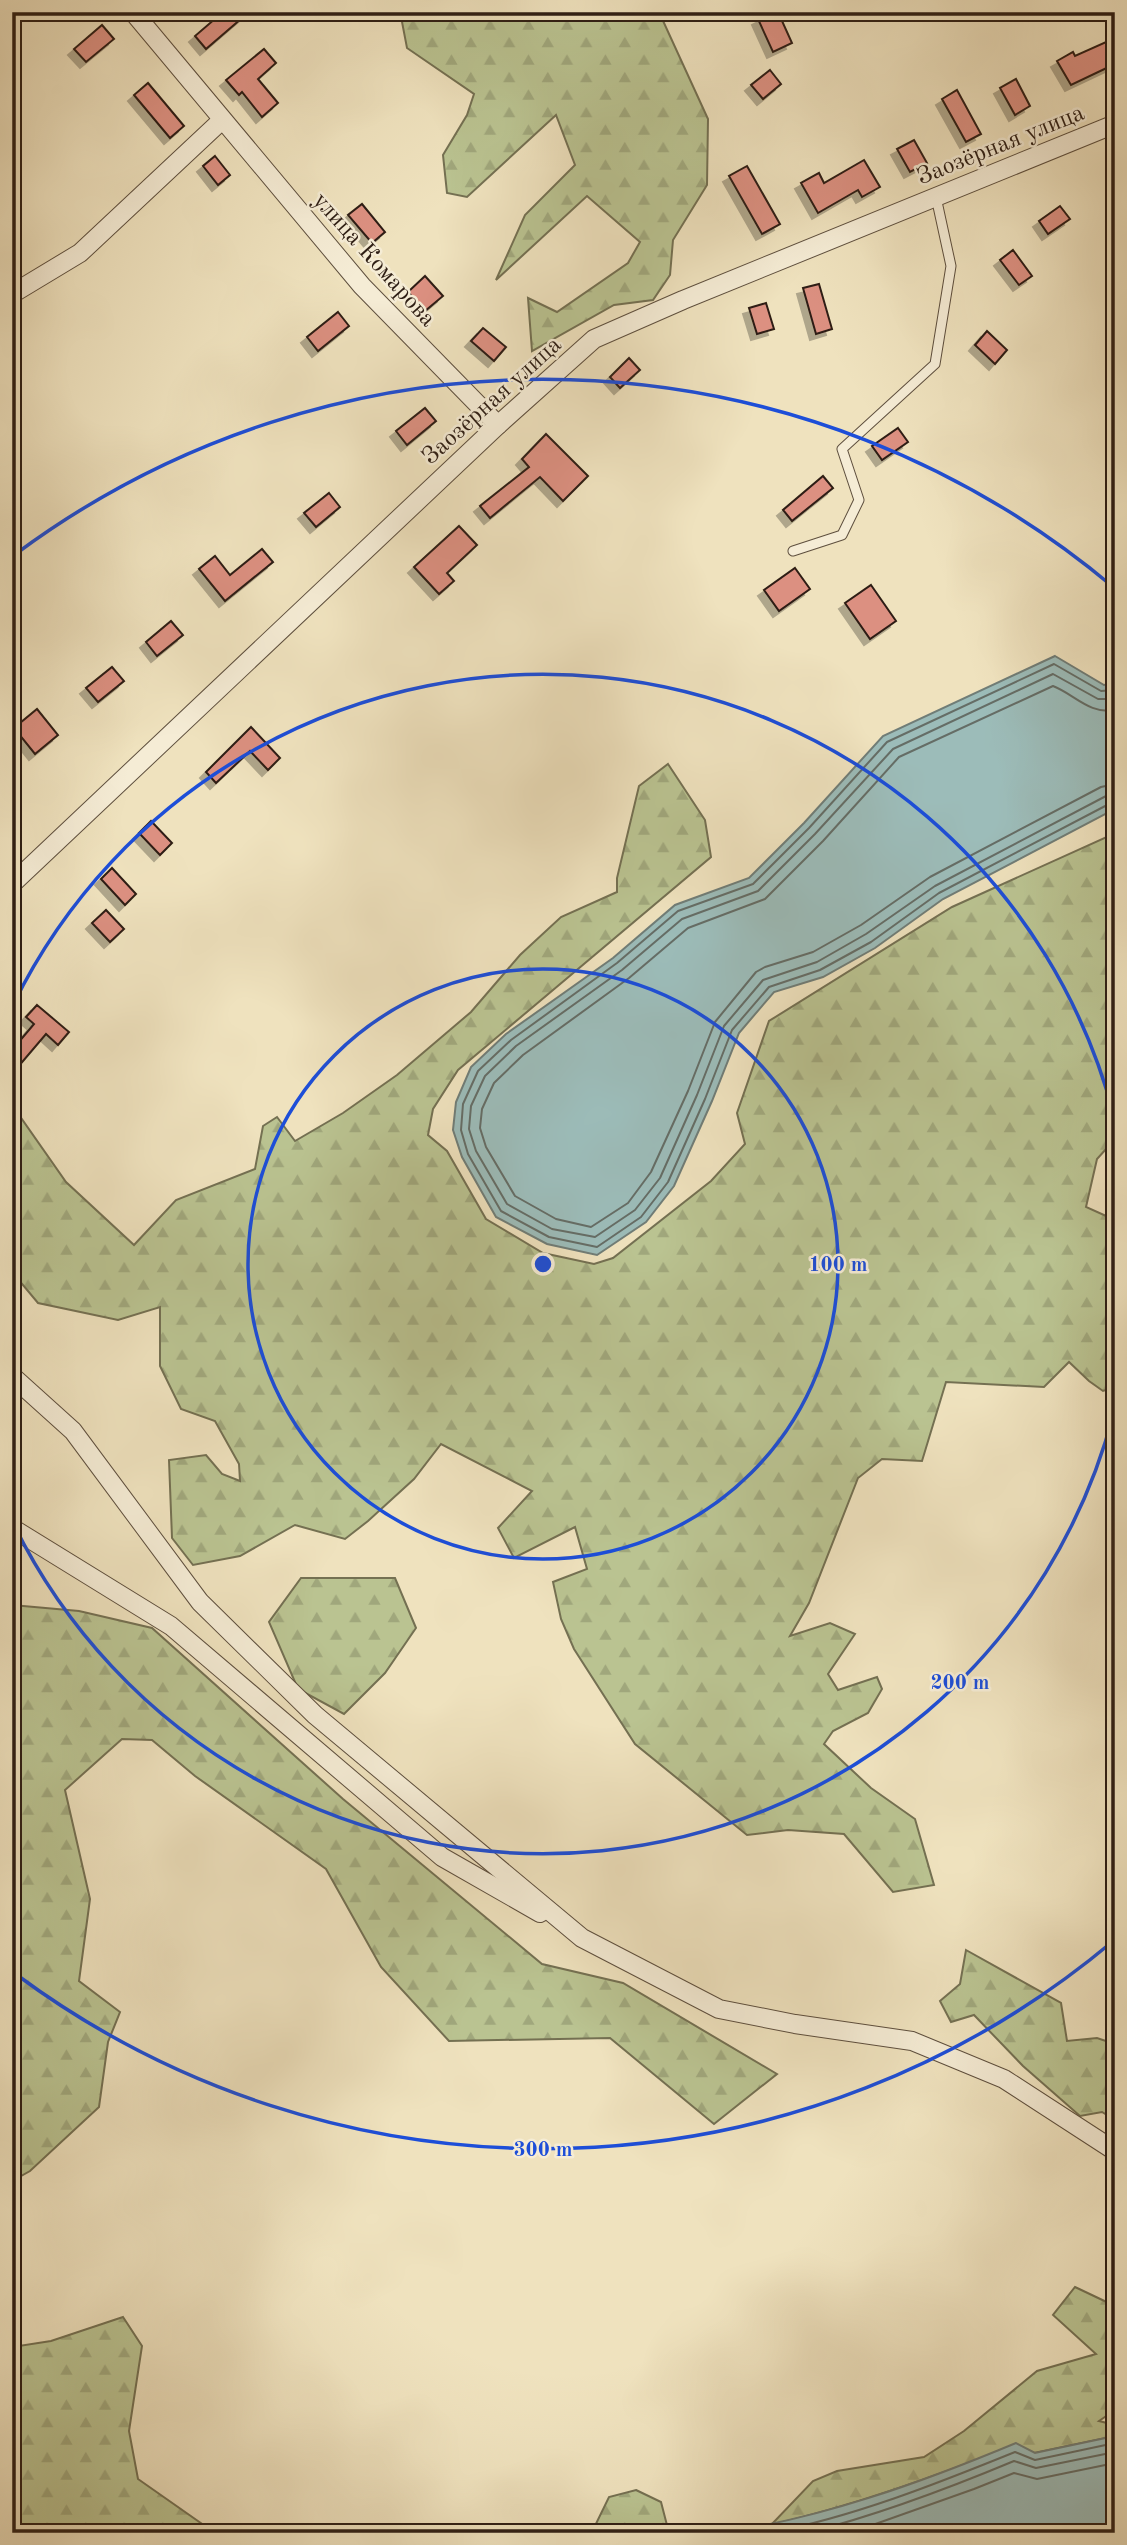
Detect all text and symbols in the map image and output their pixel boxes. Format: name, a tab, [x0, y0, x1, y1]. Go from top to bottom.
street label: Заозёрная улица	[914, 101, 1088, 190]
street label: улица Комарова	[307, 189, 440, 332]
street label: Заозёрная улица	[418, 333, 567, 470]
centre of rings	[531, 1252, 555, 1276]
text: 100 m	[808, 1255, 868, 1276]
text: 200 m	[930, 1673, 990, 1694]
text: 300 m	[513, 2140, 573, 2161]

